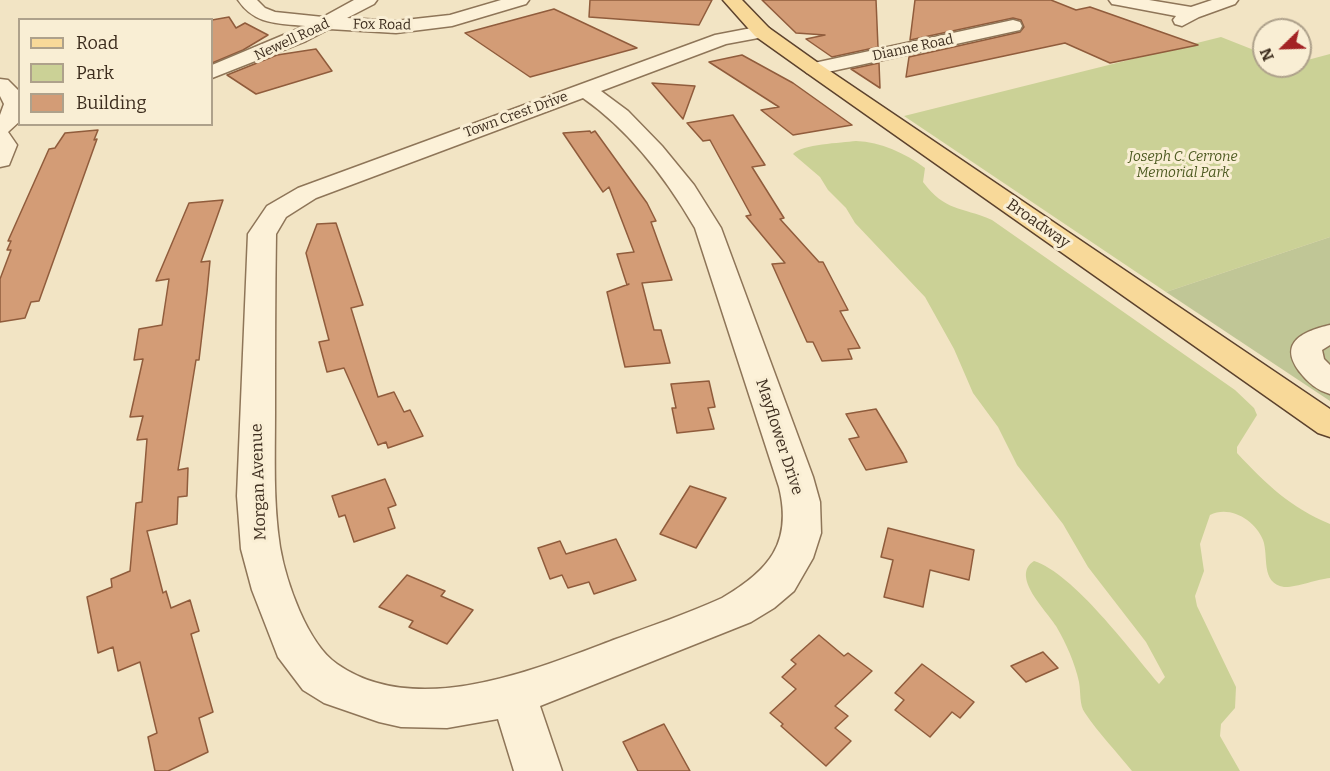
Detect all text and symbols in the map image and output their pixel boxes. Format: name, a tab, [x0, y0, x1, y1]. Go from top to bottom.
street label: Newell Road	[252, 15, 332, 65]
street label: Fox Road	[353, 16, 411, 34]
legend	[18, 18, 213, 126]
north arrow	[1252, 18, 1312, 78]
street label: Dianne Road	[871, 31, 955, 65]
text: Road	[76, 32, 118, 54]
text: N	[1256, 45, 1278, 64]
text: Park	[76, 62, 114, 84]
street label: Town Crest Drive	[462, 88, 570, 142]
text: Building	[76, 92, 147, 114]
park label: Joseph C. Cerrone Memorial Park	[1129, 149, 1237, 182]
street label: Broadway	[1003, 195, 1073, 253]
street label: Mayflower Drive	[751, 377, 807, 497]
street label: Morgan Avenue	[247, 423, 271, 541]

